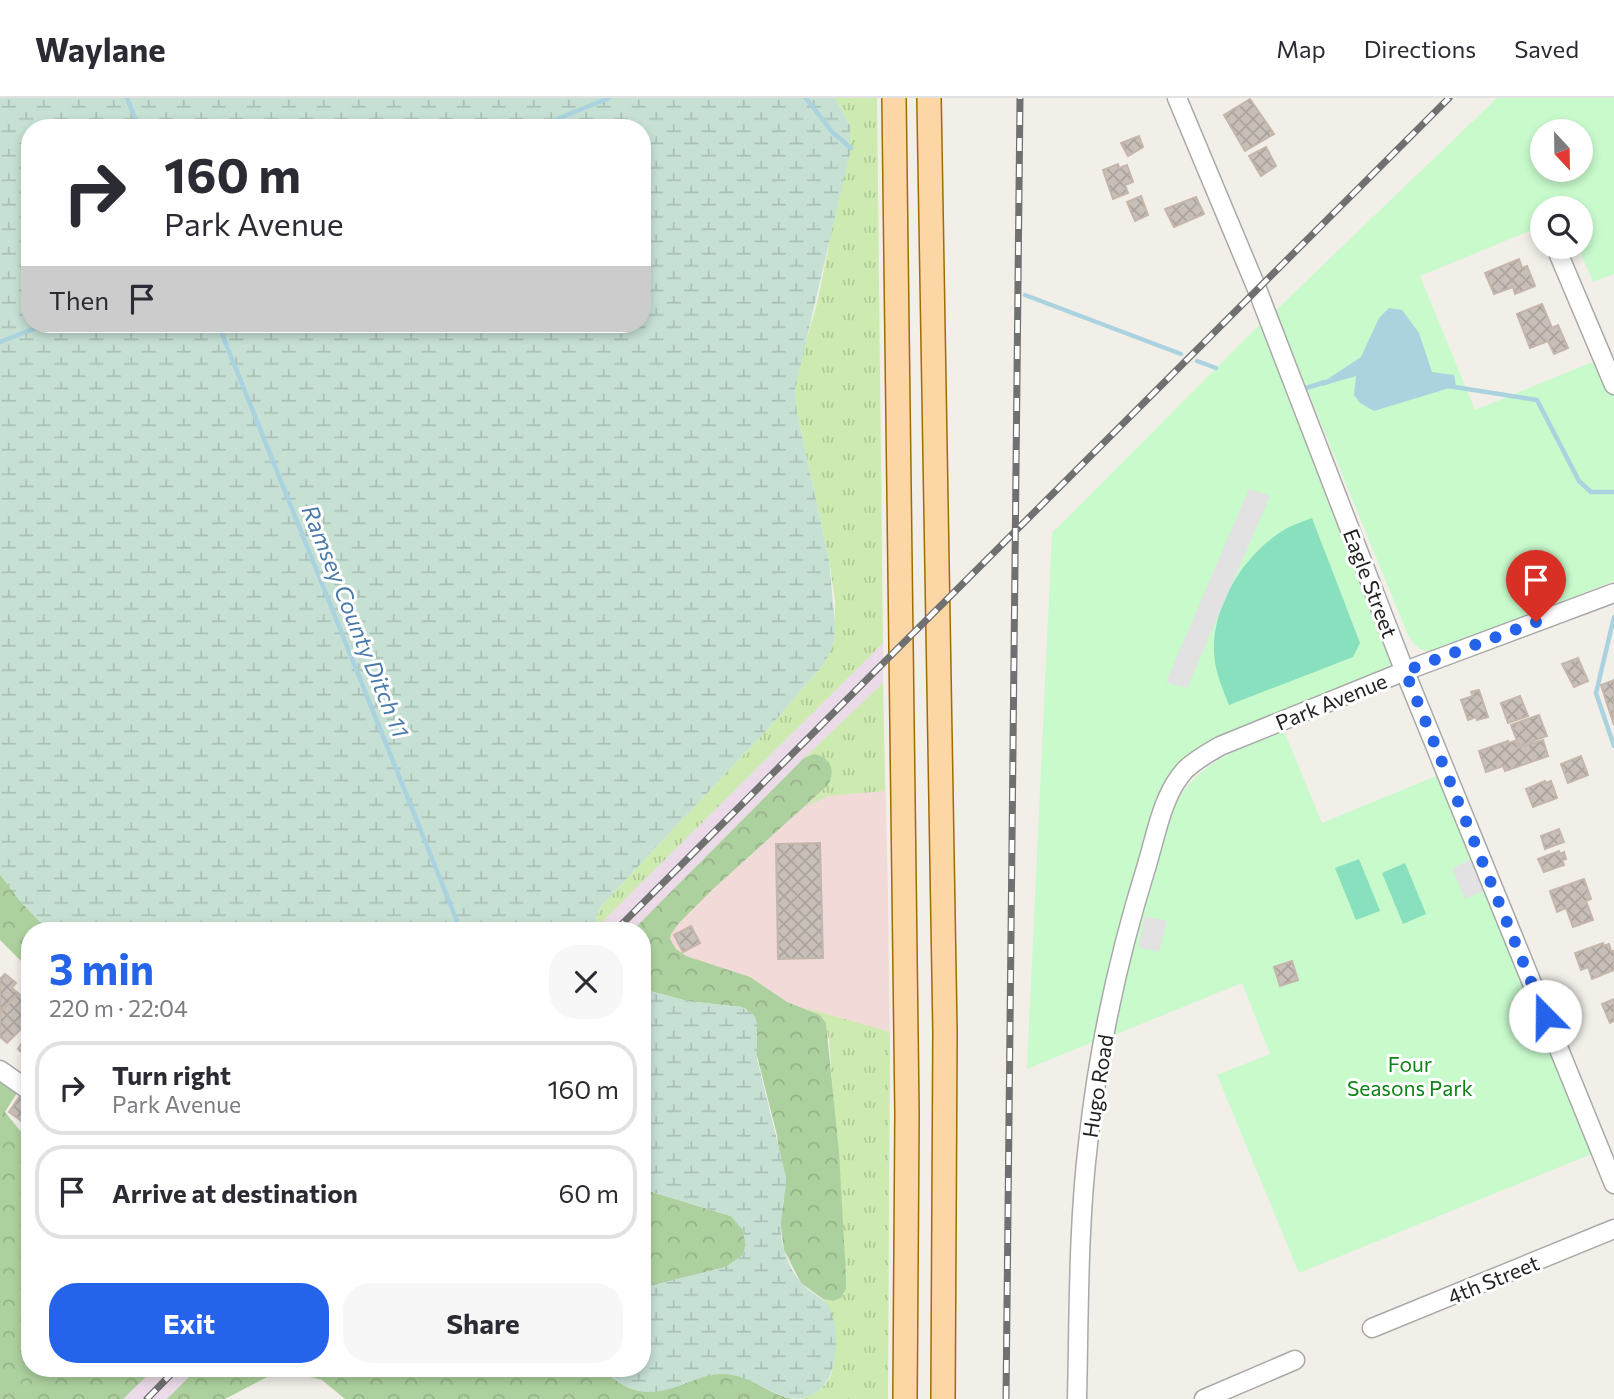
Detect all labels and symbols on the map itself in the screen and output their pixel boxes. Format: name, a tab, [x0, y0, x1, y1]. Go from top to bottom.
north arrow	[1530, 119, 1592, 182]
water label: Ramsey County Ditch 11	[297, 501, 416, 741]
street label: Eagle Street	[1339, 525, 1403, 641]
pin	[1506, 550, 1566, 622]
street label: Park Avenue	[1272, 667, 1390, 735]
position arrow	[1508, 979, 1582, 1053]
street label: Hugo Road	[1076, 1033, 1118, 1139]
park label: Four Seasons Park	[1347, 1051, 1473, 1100]
street label: 4th Street	[1444, 1249, 1542, 1309]

